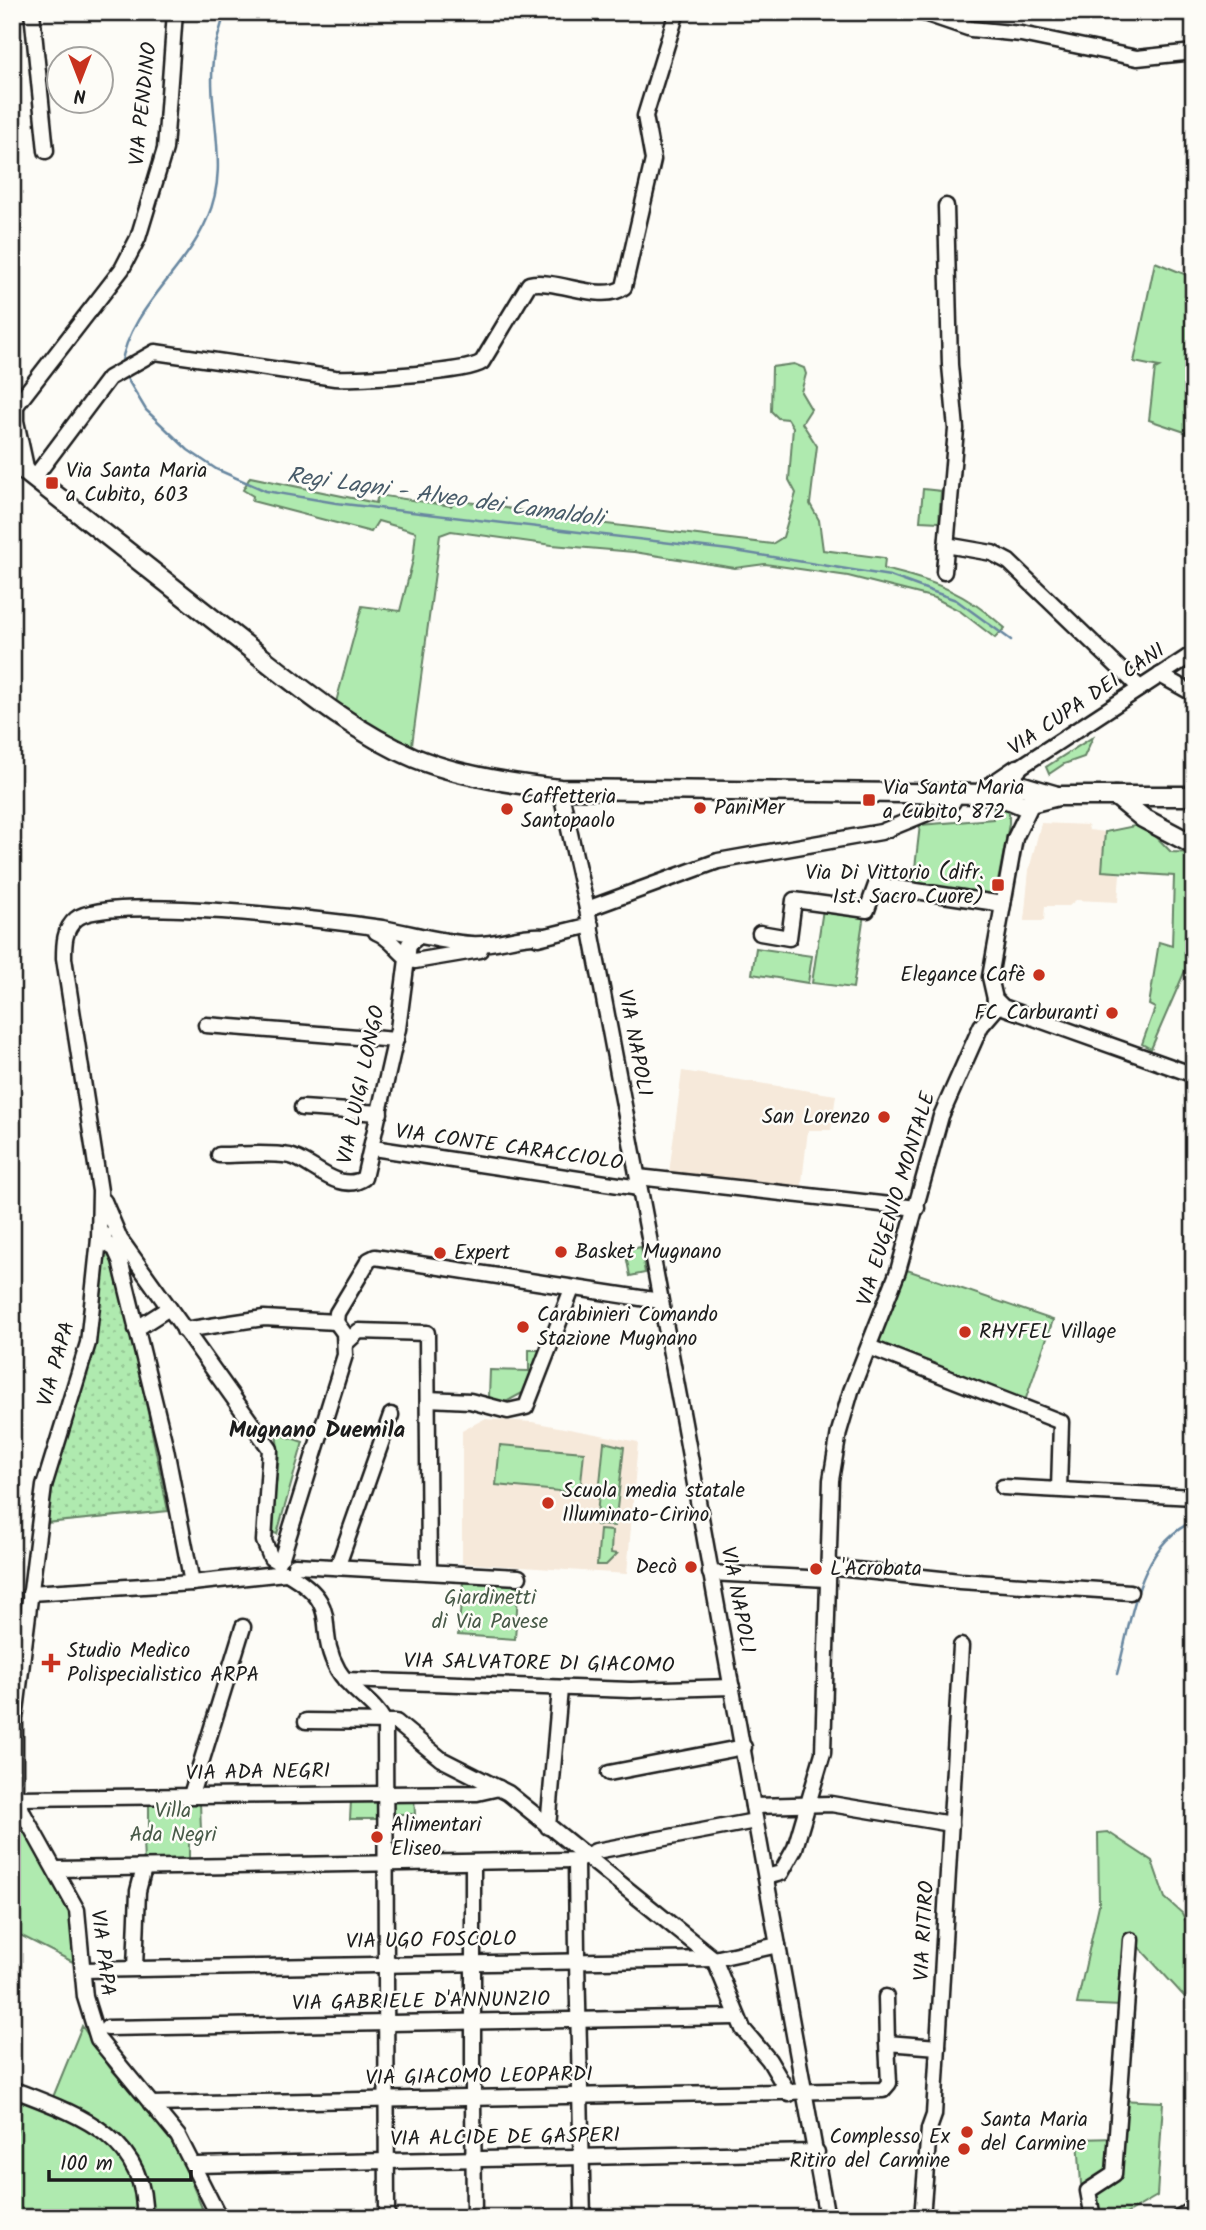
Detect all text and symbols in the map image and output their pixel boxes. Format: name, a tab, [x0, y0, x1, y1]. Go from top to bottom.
street label: VIA PENDINO	[121, 41, 167, 167]
north arrow	[46, 46, 116, 116]
text: N	[74, 80, 86, 110]
place label: Via Santa Maria a Cubito, 603	[66, 455, 207, 512]
water label: Regi Lagni - Alveo dei Camaldoli	[285, 458, 610, 539]
marker: Via Santa Maria a Cubito, 603	[44, 475, 60, 491]
street label: VIA CUPA DEI CANI	[1002, 635, 1172, 765]
place label: Via Santa Maria a Cubito, 872	[883, 772, 1024, 829]
place label: Caffetteria Santopaolo	[521, 781, 616, 838]
place label: PaniMer	[714, 792, 785, 825]
marker: Via Santa Maria a Cubito, 872	[861, 792, 877, 808]
marker: PaniMer	[692, 800, 708, 816]
marker: Caffetteria Santopaolo	[499, 801, 515, 817]
place label: Via Di Vittorio (difr. Ist. Sacro Cuore)	[805, 857, 984, 914]
marker: Via Di Vittorio (difr. Ist. Sacro Cuore)	[990, 877, 1006, 893]
place label: Elegance Cafè	[900, 959, 1025, 992]
marker: Elegance Cafè	[1031, 967, 1047, 983]
street label: VIA NAPOLI	[607, 987, 661, 1099]
place label: FC Carburanti	[974, 997, 1099, 1030]
street label: VIA LUIGI LONGO	[329, 1003, 395, 1167]
marker: FC Carburanti	[1104, 1005, 1120, 1021]
street label: VIA EUGENIO MONTALE	[849, 1087, 945, 1310]
place label: San Lorenzo	[762, 1101, 870, 1134]
marker: San Lorenzo	[876, 1109, 892, 1125]
street label: VIA CONTE CARACCIOLO	[393, 1116, 625, 1180]
place label: Basket Mugnano	[575, 1236, 721, 1269]
place label: Expert	[454, 1237, 511, 1270]
marker: Basket Mugnano	[553, 1244, 569, 1260]
marker: Expert	[432, 1245, 448, 1261]
place label: Carabinieri Comando Stazione Mugnano	[537, 1299, 718, 1356]
place label: RHYFEL Village	[979, 1316, 1117, 1349]
street label: VIA PAPA	[29, 1318, 85, 1410]
marker: Carabinieri Comando Stazione Mugnano	[515, 1319, 531, 1335]
marker: RHYFEL Village	[957, 1324, 973, 1340]
district label: Mugnano Duemila	[229, 1413, 406, 1449]
place label: Scuola media statale Illuminato-Cirino	[562, 1475, 745, 1532]
marker: Scuola media statale Illuminato-Cirino	[540, 1495, 556, 1511]
street label: VIA NAPOLI	[710, 1544, 764, 1656]
place label: Decò	[635, 1551, 677, 1584]
place label: L'Acrobata	[830, 1553, 922, 1586]
marker: Decò	[683, 1559, 699, 1575]
marker: L'Acrobata	[808, 1561, 824, 1577]
park label: Giardinetti di Via Pavese	[432, 1582, 549, 1639]
place label: Studio Medico Polispecialistico ARPA	[67, 1635, 259, 1692]
street label: VIA SALVATORE DI GIACOMO	[403, 1645, 675, 1683]
marker: Studio Medico Polispecialistico ARPA	[41, 1653, 61, 1673]
street label: VIA ADA NEGRI	[185, 1755, 331, 1791]
park label: Villa Ada Negri	[129, 1795, 218, 1852]
place label: Alimentari Eliseo	[391, 1809, 482, 1866]
marker: Alimentari Eliseo	[369, 1829, 385, 1845]
street label: VIA RITIRO	[906, 1880, 944, 1982]
street label: VIA PAPA	[80, 1908, 124, 1998]
street label: VIA UGO FOSCOLO	[346, 1923, 517, 1959]
street label: VIA GABRIELE D'ANNUNZIO	[292, 1983, 550, 2021]
street label: VIA GIACOMO LEOPARDI	[365, 2059, 593, 2095]
place label: Santa Maria del Carmine	[981, 2104, 1088, 2161]
street label: VIA ALCIDE DE GASPERI	[390, 2119, 620, 2157]
place label: Complesso Ex Ritiro del Carmine	[789, 2121, 951, 2178]
marker: Santa Maria del Carmine	[959, 2124, 975, 2140]
scale bar	[49, 2139, 191, 2183]
marker: Complesso Ex Ritiro del Carmine	[956, 2141, 972, 2157]
text: 100 m	[60, 2148, 113, 2181]

